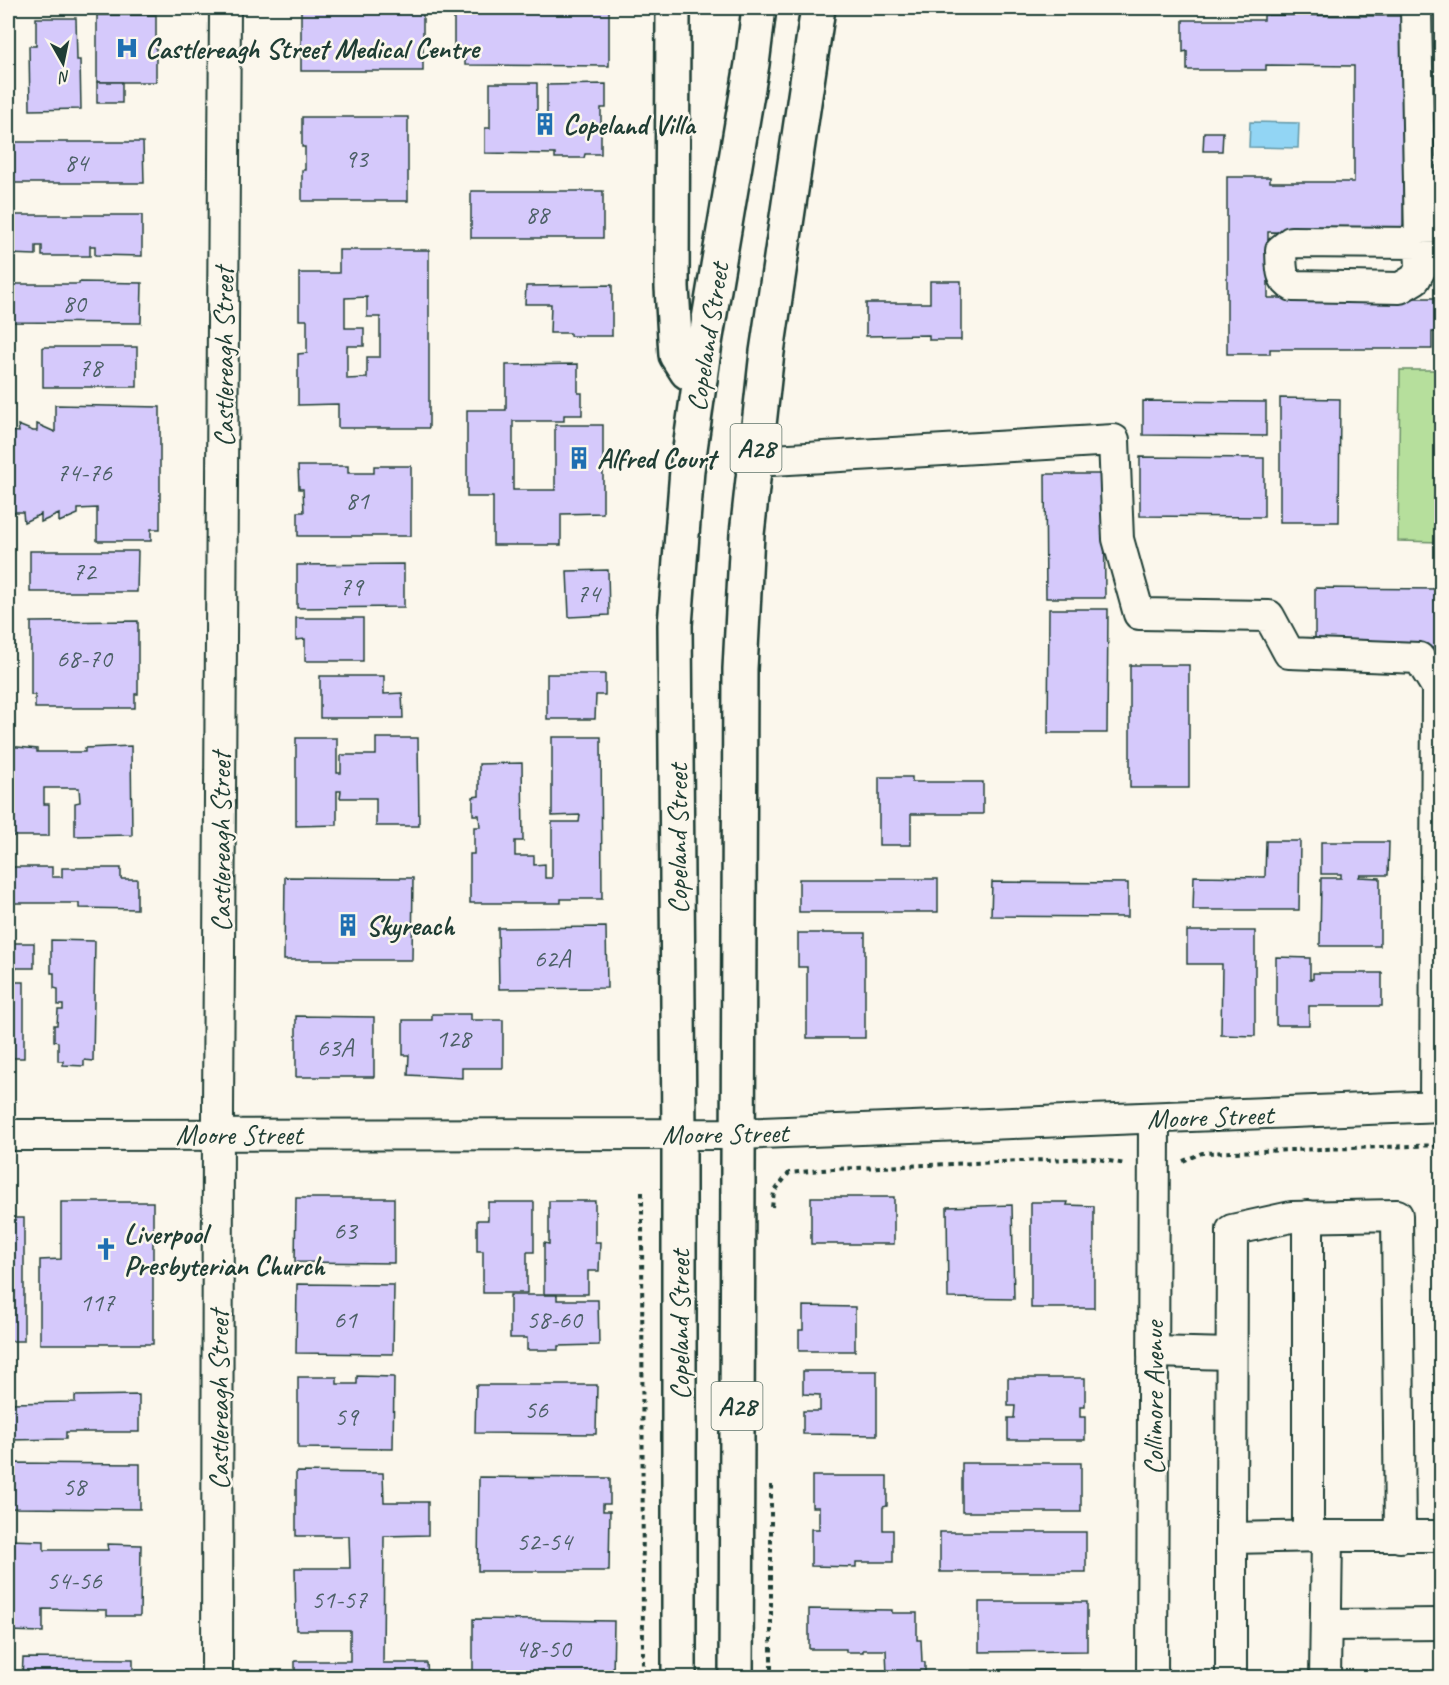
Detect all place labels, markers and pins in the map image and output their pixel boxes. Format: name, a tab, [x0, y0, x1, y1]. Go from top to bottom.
place label: Castlereagh Street Medical Centre	[145, 31, 481, 66]
hospital icon: Castlereagh Street Medical Centre	[114, 35, 140, 61]
place label: Copeland Villa	[563, 107, 697, 142]
building icon: Copeland Villa	[532, 111, 558, 137]
place label: Alfred Court	[597, 441, 720, 476]
building icon: Alfred Court	[566, 445, 592, 471]
place label: Skyreach	[366, 908, 455, 944]
building icon: Skyreach	[335, 912, 361, 938]
place label: Liverpool Presbyterian Church	[124, 1216, 326, 1283]
church icon: Liverpool Presbyterian Church	[93, 1236, 119, 1262]

